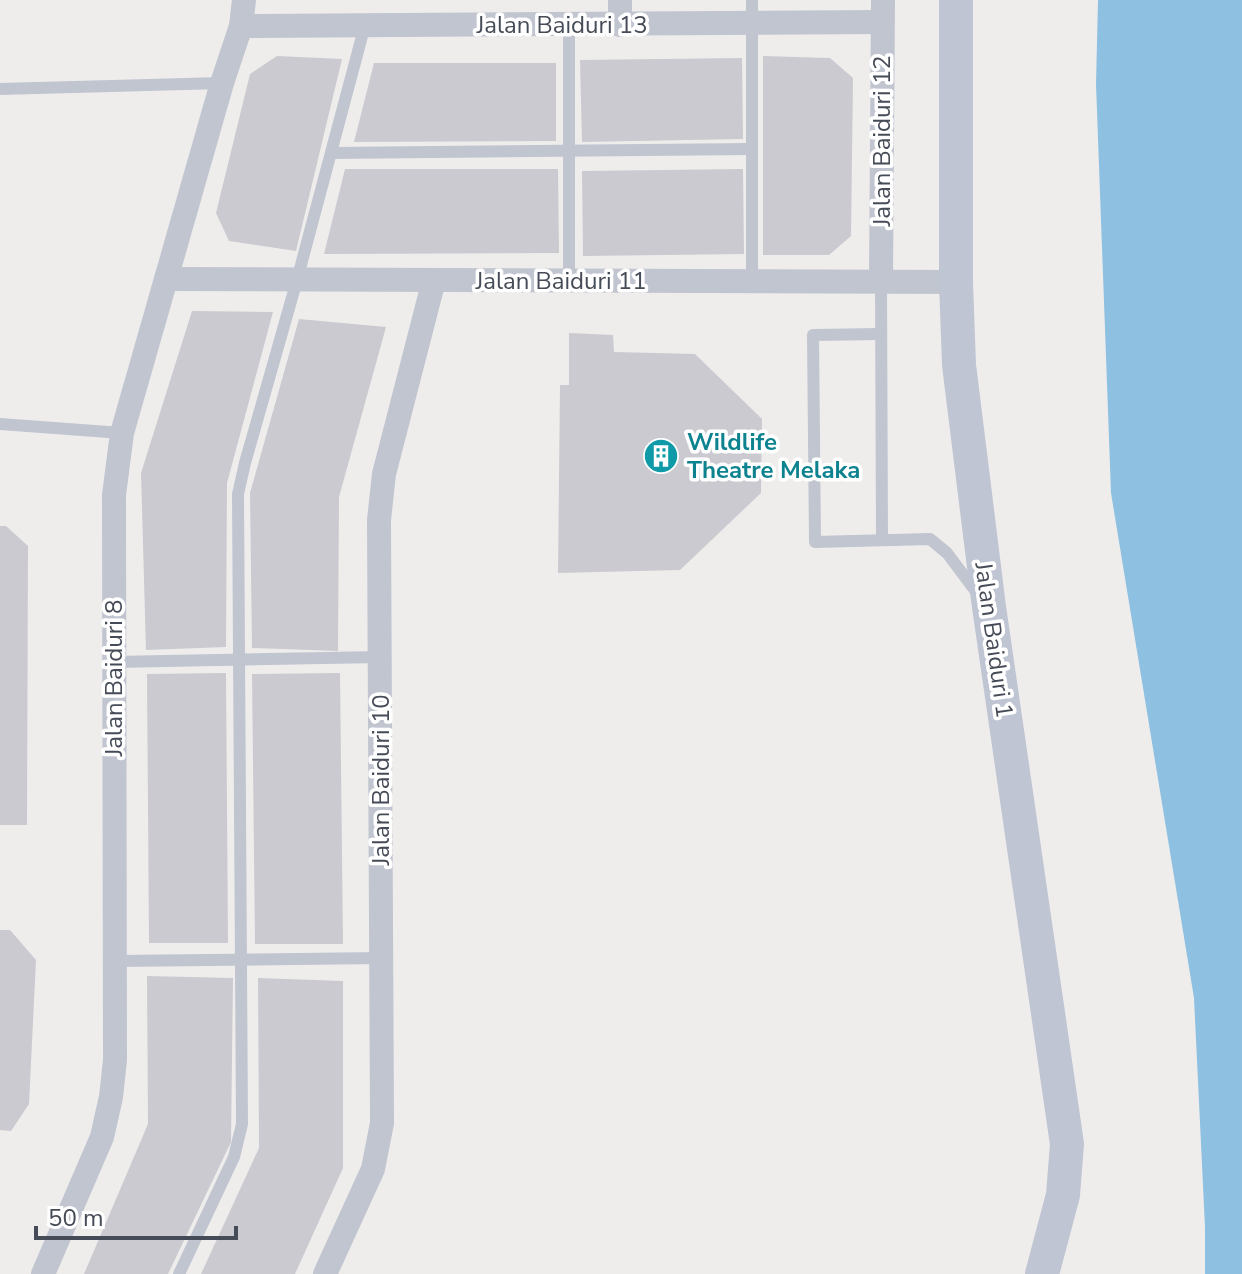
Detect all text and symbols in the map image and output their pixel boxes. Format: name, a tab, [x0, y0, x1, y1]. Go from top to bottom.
street label: Jalan Baiduri 13	[475, 9, 648, 41]
street label: Jalan Baiduri 12	[866, 55, 898, 228]
street label: Jalan Baiduri 11	[474, 265, 647, 297]
place label: Wildlife Theatre Melaka	[687, 426, 861, 486]
building icon: Wildlife Theatre Melaka	[642, 437, 680, 475]
street label: Jalan Baiduri 1	[967, 559, 1021, 720]
street label: Jalan Baiduri 8	[98, 600, 130, 757]
street label: Jalan Baiduri 10	[365, 694, 397, 867]
scale bar	[36, 1190, 236, 1240]
text: 50 m	[48, 1202, 104, 1234]

